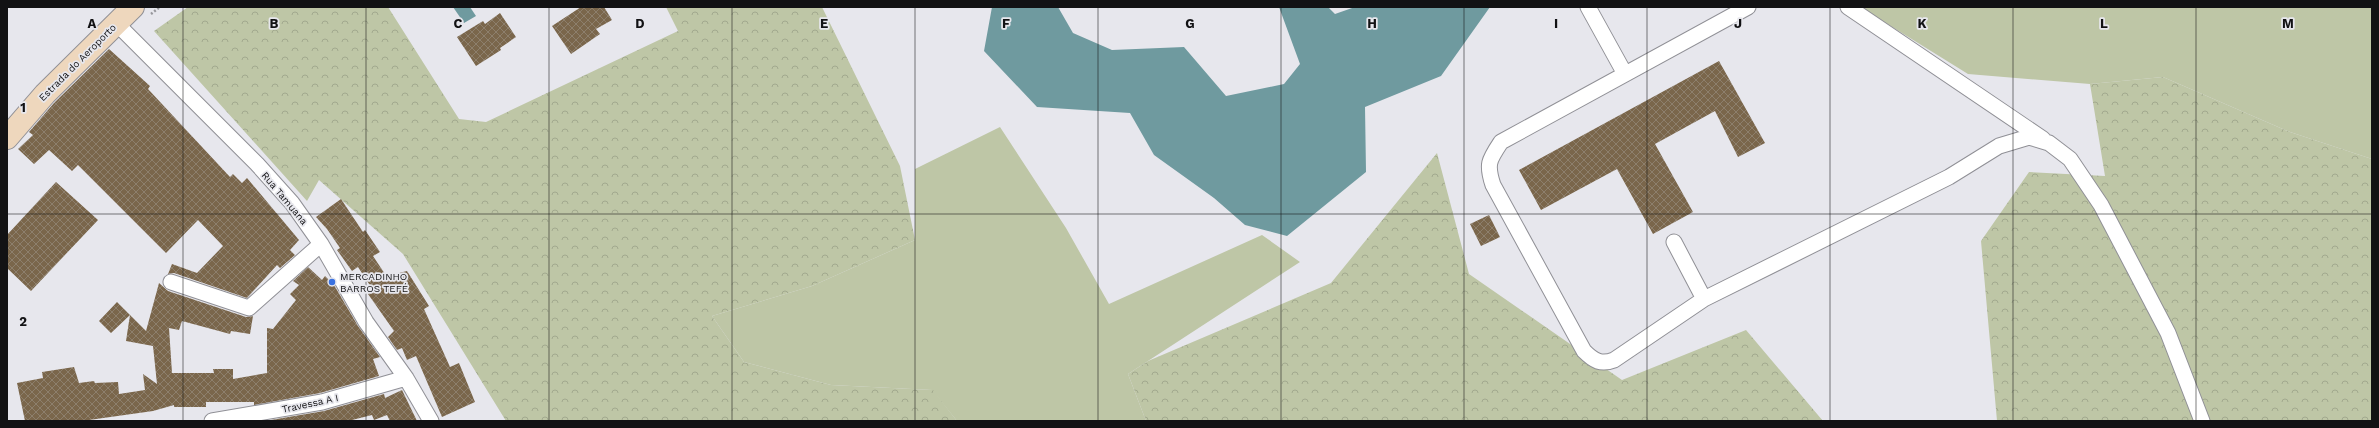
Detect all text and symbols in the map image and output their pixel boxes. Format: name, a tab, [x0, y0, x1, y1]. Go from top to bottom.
text: B	[270, 16, 279, 31]
text: C	[454, 16, 463, 31]
text: D	[635, 16, 645, 31]
text: E	[820, 16, 828, 31]
text: F	[1002, 16, 1010, 31]
text: G	[1185, 16, 1195, 31]
text: H	[1367, 16, 1377, 31]
text: I	[1554, 16, 1558, 31]
text: J	[1734, 16, 1742, 31]
text: K	[1917, 16, 1927, 31]
text: L	[2100, 16, 2108, 31]
text: M	[2282, 16, 2294, 31]
street label: Estrada do Aeroporto	[36, 21, 118, 103]
text: 1	[20, 100, 26, 115]
street label: Rua Tamuana	[259, 170, 310, 227]
place label: MERCADINHO BARROS TEFÉ	[340, 271, 408, 294]
marker: MERCADINHO BARROS TEFÉ	[327, 277, 337, 287]
text: 2	[19, 314, 27, 329]
street label: Travessa A I	[281, 392, 339, 415]

